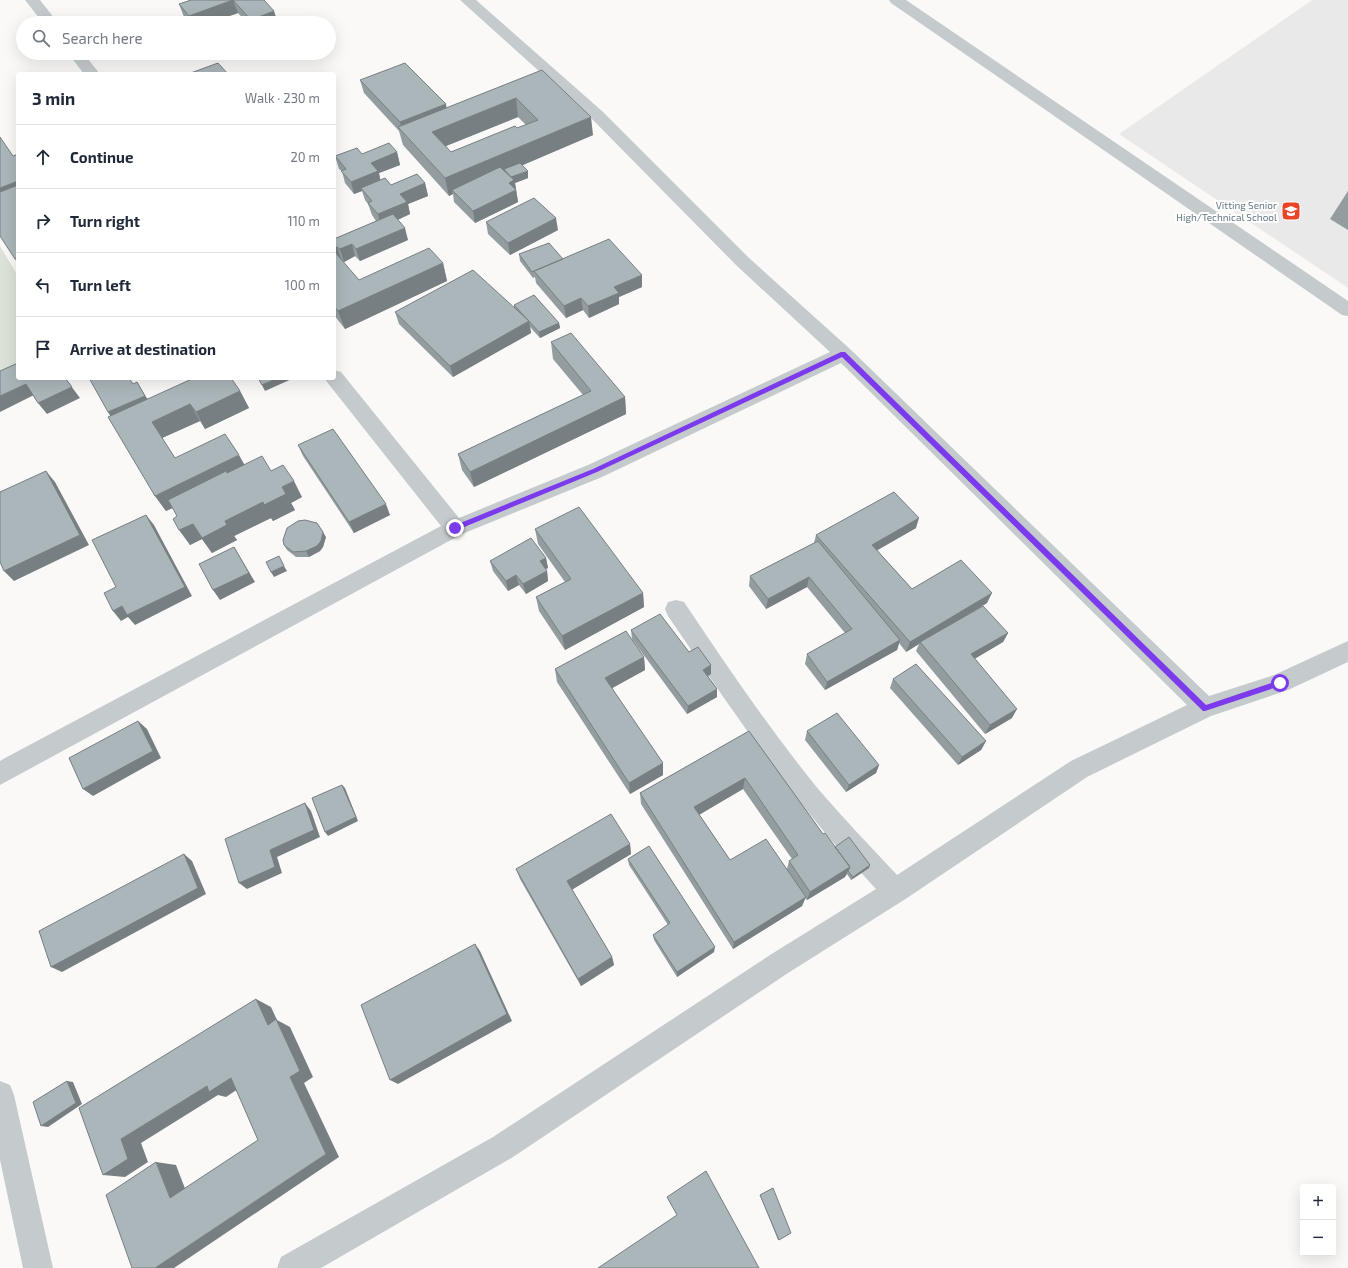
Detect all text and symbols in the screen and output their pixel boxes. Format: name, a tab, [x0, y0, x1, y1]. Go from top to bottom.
search box	[16, 16, 336, 60]
icon: search	[30, 27, 52, 49]
text: Search here	[62, 29, 143, 47]
text: 3 min	[32, 88, 75, 108]
text: Walk · 230 m	[245, 90, 320, 106]
icon: ahead	[32, 146, 54, 168]
text: Continue	[70, 148, 133, 166]
text: 20 m	[291, 149, 320, 165]
place label: Vitting Senior High/Technical School	[1176, 199, 1277, 223]
school or university icon: Vitting Senior High/Technical School	[1280, 200, 1302, 222]
icon: right	[32, 210, 54, 232]
text: Turn right	[70, 212, 140, 230]
text: 110 m	[288, 213, 320, 229]
icon: left	[32, 274, 54, 296]
text: Turn left	[70, 276, 131, 294]
text: 100 m	[285, 277, 320, 293]
icon: arrive	[32, 338, 54, 360]
text: Arrive at destination	[70, 340, 216, 358]
route end	[446, 519, 464, 537]
route start	[1271, 674, 1289, 692]
map controls	[1300, 1184, 1336, 1256]
button: +	[1300, 1184, 1336, 1220]
button: −	[1300, 1220, 1336, 1256]

